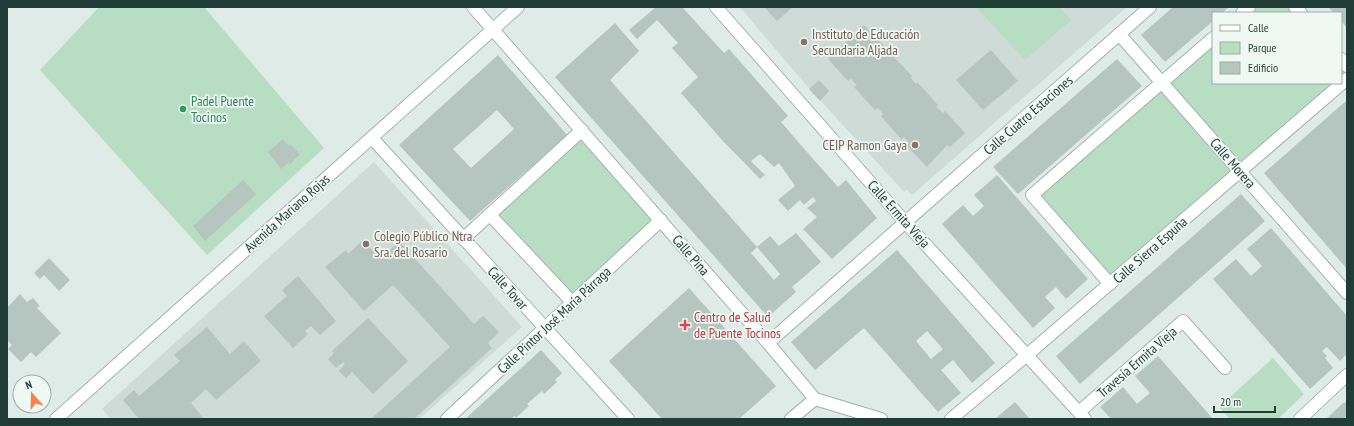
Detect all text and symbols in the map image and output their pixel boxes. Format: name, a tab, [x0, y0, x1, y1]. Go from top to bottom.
legend	[1212, 12, 1342, 84]
text: Calle	[1248, 20, 1269, 35]
place label: Instituto de Educación Secundaria Aljada	[812, 25, 919, 59]
marker: Instituto de Educación Secundaria Aljada	[799, 37, 809, 47]
text: Parque	[1248, 40, 1277, 55]
text: Edificio	[1248, 60, 1278, 75]
street label: Calle Cuatro Estaciones	[980, 71, 1077, 159]
place label: Padel Puente Tocinos	[191, 92, 254, 126]
marker: Padel Puente Tocinos	[178, 104, 188, 114]
street label: Calle Morera	[1206, 134, 1260, 192]
place label: CEIP Ramon Gaya	[823, 136, 907, 154]
marker: CEIP Ramon Gaya	[910, 140, 920, 150]
street label: Avenida Mariano Rojas	[240, 170, 334, 256]
street label: Calle Ermita Vieja	[864, 176, 934, 252]
street label: Calle Sierra Espuña	[1109, 213, 1191, 287]
place label: Colegio Público Ntra. Sra. del Rosario	[374, 227, 475, 261]
street label: Calle Pina	[668, 231, 714, 279]
marker: Colegio Público Ntra. Sra. del Rosario	[361, 239, 371, 249]
street label: Calle Tovar	[484, 263, 532, 314]
street label: Calle Pintor José María Párraga	[493, 263, 615, 377]
place label: Centro de Salud de Puente Tocinos	[694, 308, 781, 342]
marker: Centro de Salud de Puente Tocinos	[679, 319, 691, 331]
street label: Travesía Ermita Vieja	[1093, 322, 1181, 402]
north arrow	[12, 374, 52, 414]
text: N	[23, 377, 34, 392]
scale bar	[1214, 388, 1275, 414]
text: 20 m	[1220, 394, 1241, 409]

